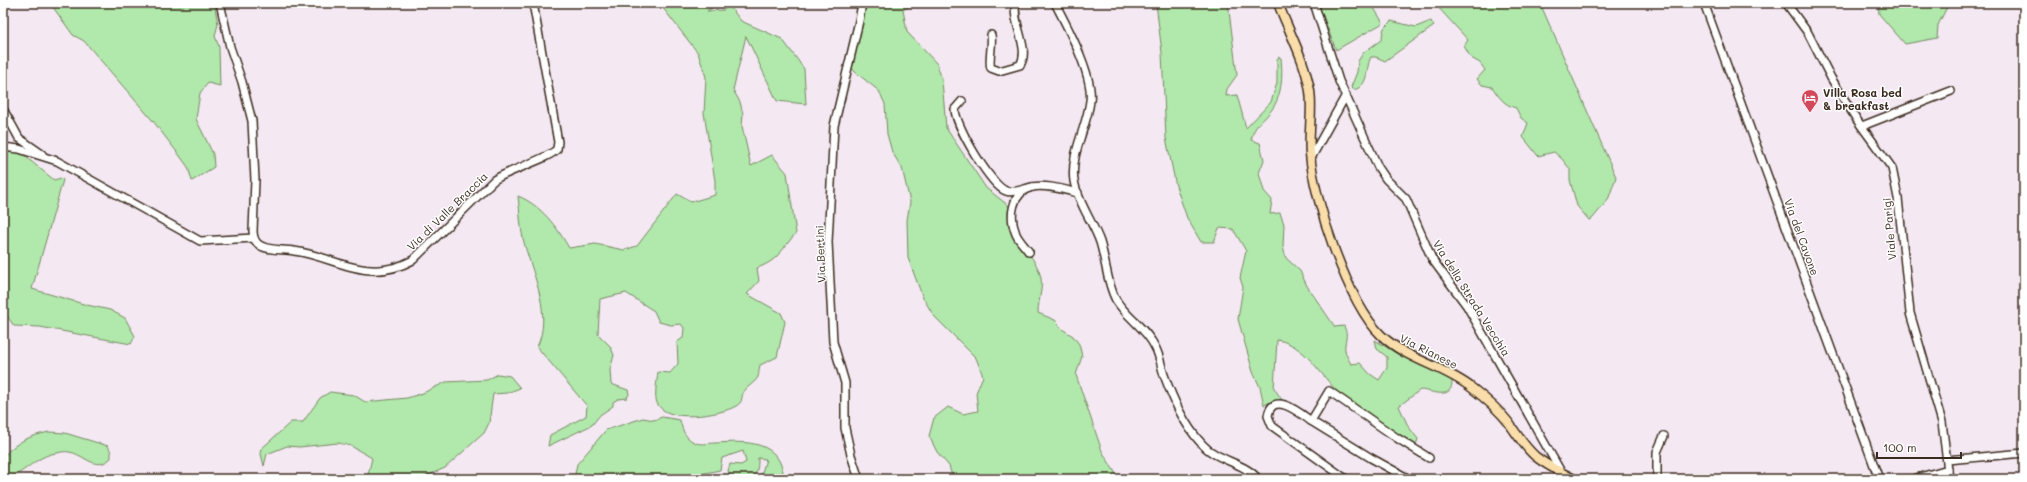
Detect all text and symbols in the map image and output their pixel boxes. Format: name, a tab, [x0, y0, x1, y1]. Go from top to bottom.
place label: Villa Rosa bed & breakfast	[1823, 85, 1902, 113]
hotel icon: Villa Rosa bed & breakfast	[1800, 88, 1820, 113]
street label: Via di Valle Braccia	[403, 168, 491, 253]
street label: Via del Cavone	[1781, 196, 1823, 278]
street label: Viale Parigi	[1879, 197, 1899, 261]
street label: Via Bertini	[811, 225, 829, 283]
street label: Via della Strada Vecchia	[1430, 237, 1514, 359]
street label: Via Rianese	[1397, 330, 1461, 372]
scale bar	[1877, 434, 1961, 460]
text: 100 m	[1883, 439, 1917, 455]

